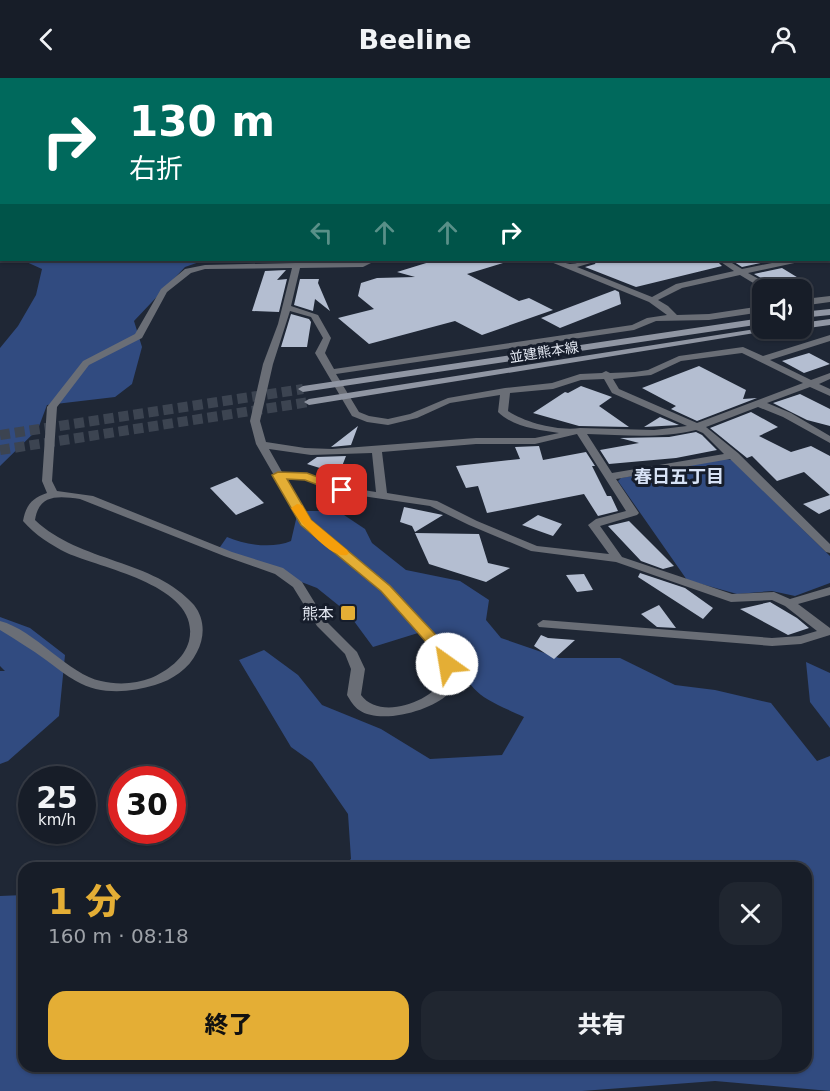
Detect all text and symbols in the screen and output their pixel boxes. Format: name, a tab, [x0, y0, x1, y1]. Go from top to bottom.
icon: back	[30, 23, 63, 56]
icon: person	[767, 23, 800, 56]
text: Beeline	[358, 24, 472, 55]
text: 130 m	[129, 97, 275, 146]
icon: right	[30, 102, 108, 180]
text: 右折	[129, 153, 183, 184]
icon: left	[305, 216, 338, 249]
icon: ahead	[368, 216, 401, 249]
icon: ahead	[431, 216, 464, 249]
icon: right	[494, 216, 527, 249]
map controls	[752, 279, 812, 339]
button: sound	[752, 279, 812, 339]
street label: 並建熊本線	[508, 339, 580, 365]
pin	[316, 464, 367, 515]
district label: 春日五丁目	[634, 466, 724, 487]
icon: arrive	[325, 473, 358, 506]
place label: 熊本	[302, 604, 334, 623]
marker: 熊本	[339, 604, 357, 622]
position arrow	[415, 632, 479, 696]
speed limit sign: 30	[108, 766, 186, 844]
text: 25	[36, 780, 78, 815]
text: km/h	[38, 811, 76, 829]
text: 1 分	[48, 881, 122, 922]
button: close	[719, 882, 782, 945]
text: 160 m · 08:18	[48, 924, 189, 948]
button: 終了	[48, 991, 409, 1060]
button: 共有	[421, 991, 782, 1060]

